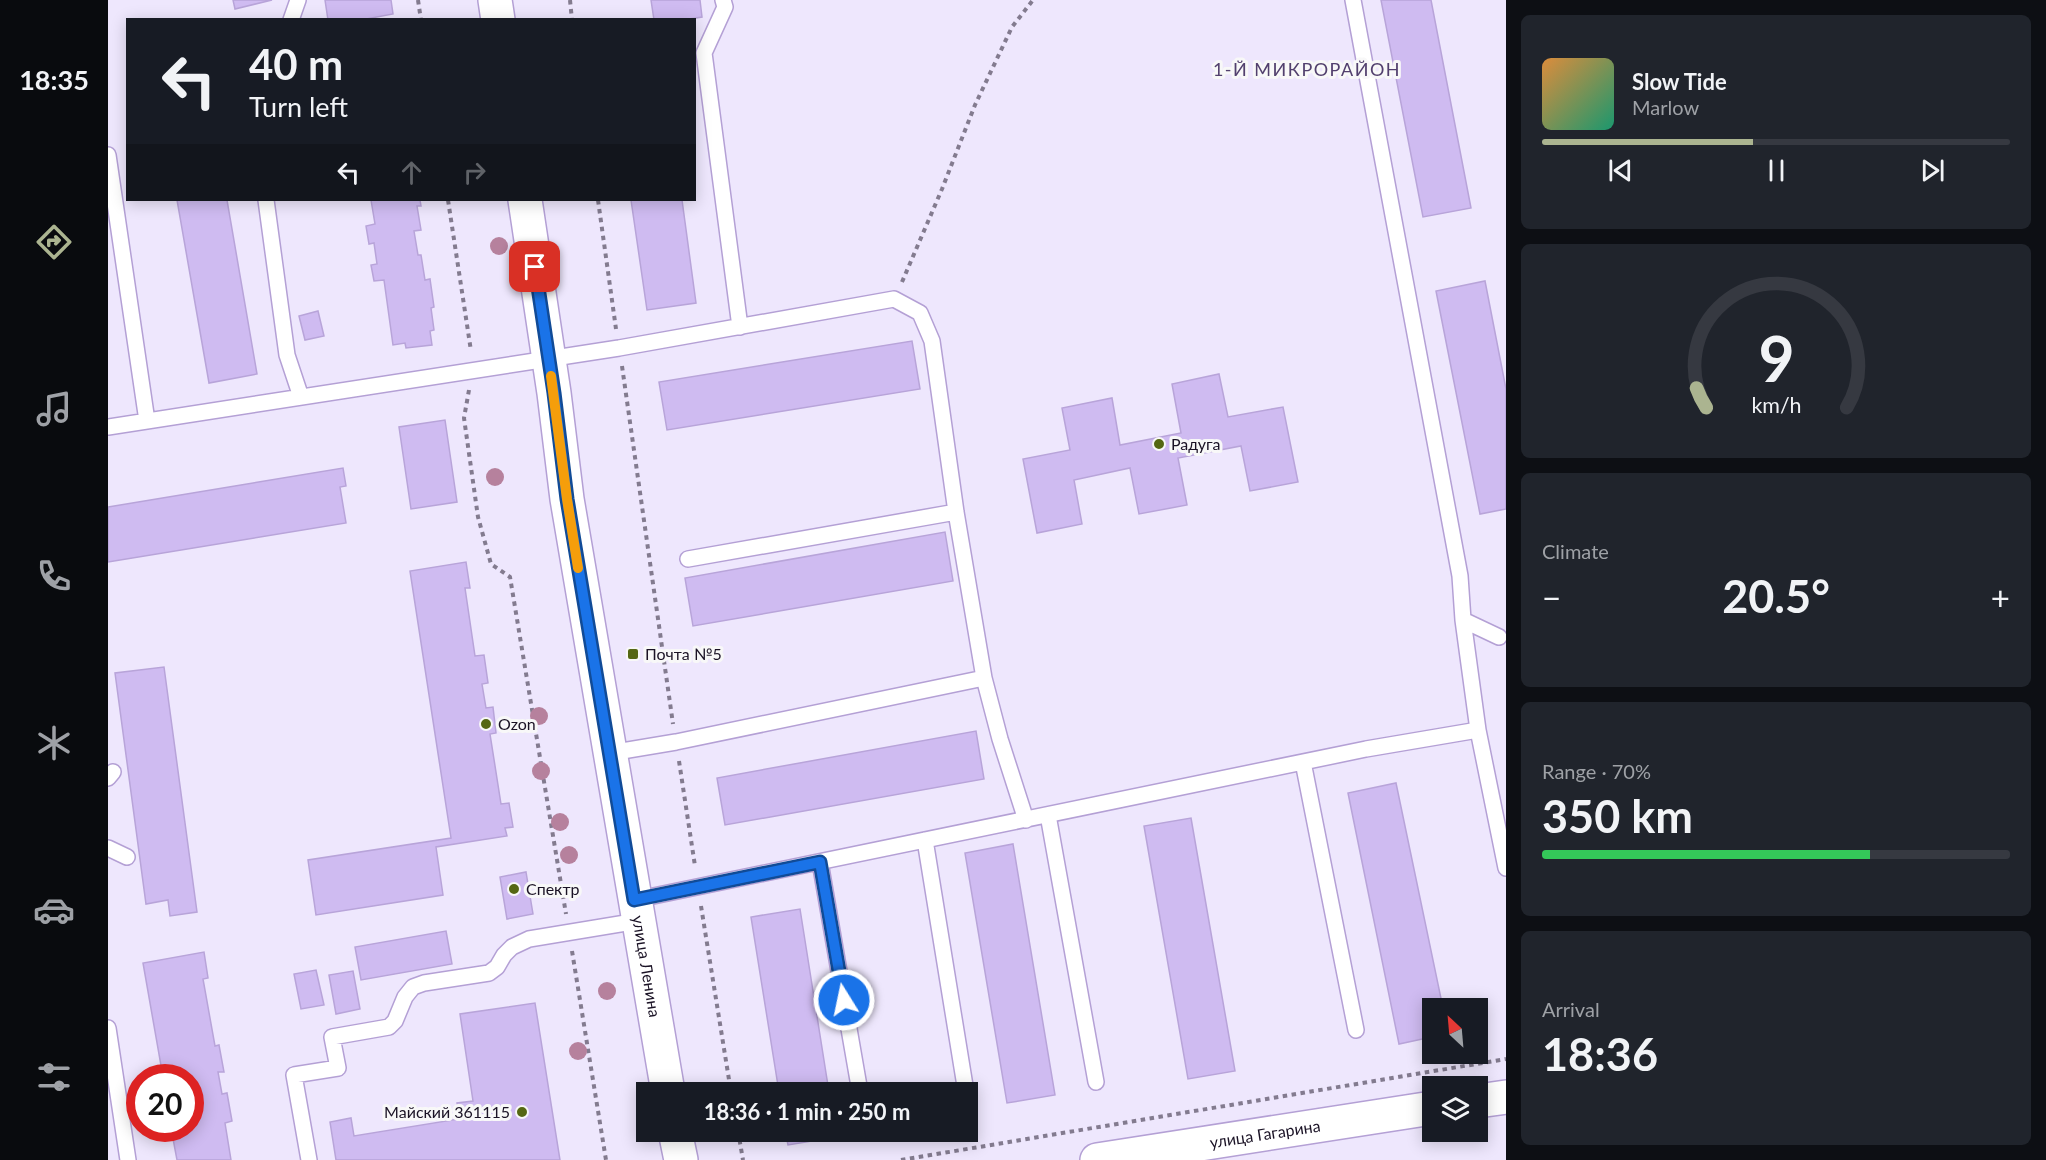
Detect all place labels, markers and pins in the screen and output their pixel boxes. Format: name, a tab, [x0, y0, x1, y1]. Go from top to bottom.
pin	[509, 241, 560, 292]
place label: Радуга	[1171, 434, 1221, 453]
marker: Радуга	[1152, 437, 1166, 451]
place label: Почта №5	[645, 644, 722, 663]
marker: Почта №5	[626, 647, 640, 661]
place label: Ozon	[498, 714, 536, 733]
marker: Ozon	[479, 717, 493, 731]
place label: Спектр	[526, 879, 579, 898]
marker: Спектр	[507, 882, 521, 896]
place label: Майский 361115	[384, 1102, 510, 1121]
marker: Майский 361115	[515, 1105, 529, 1119]

